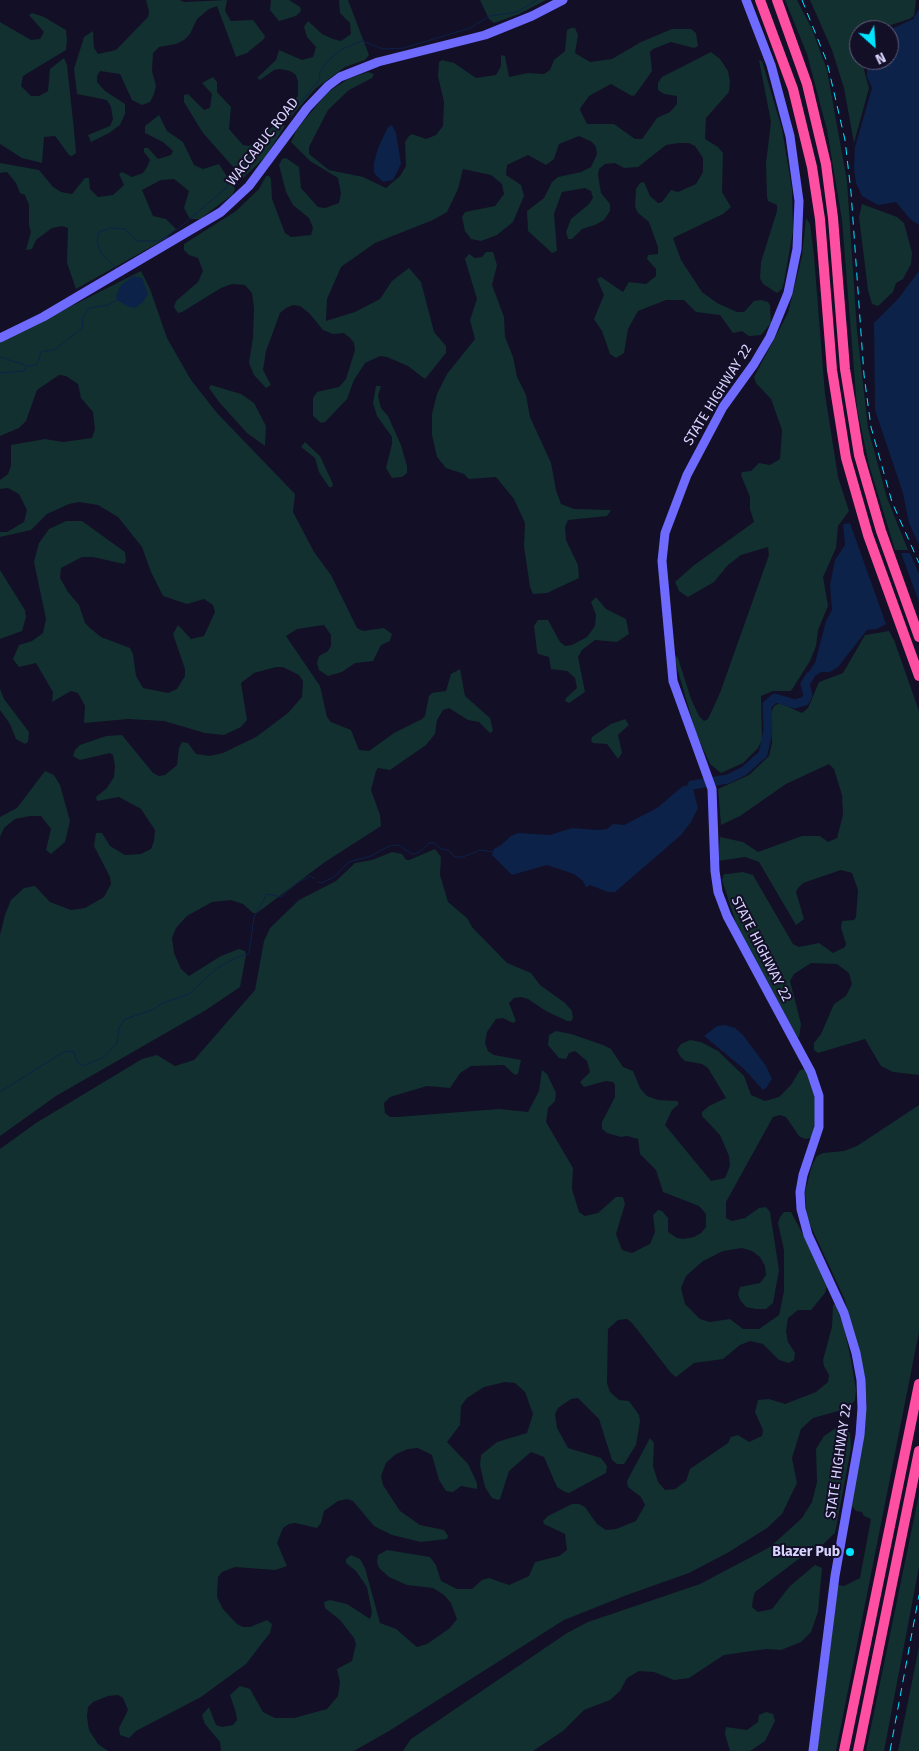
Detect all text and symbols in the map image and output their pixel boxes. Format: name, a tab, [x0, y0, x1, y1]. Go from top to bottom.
north arrow	[849, 20, 899, 70]
text: N	[872, 48, 888, 68]
street label: WACCABUC ROAD	[223, 95, 303, 189]
street label: STATE HIGHWAY 22	[680, 341, 756, 449]
street label: STATE HIGHWAY 22	[727, 894, 795, 1004]
street label: STATE HIGHWAY 22	[823, 1402, 855, 1520]
place label: Blazer Pub	[772, 1544, 840, 1560]
marker: Blazer Pub	[844, 1546, 856, 1558]

